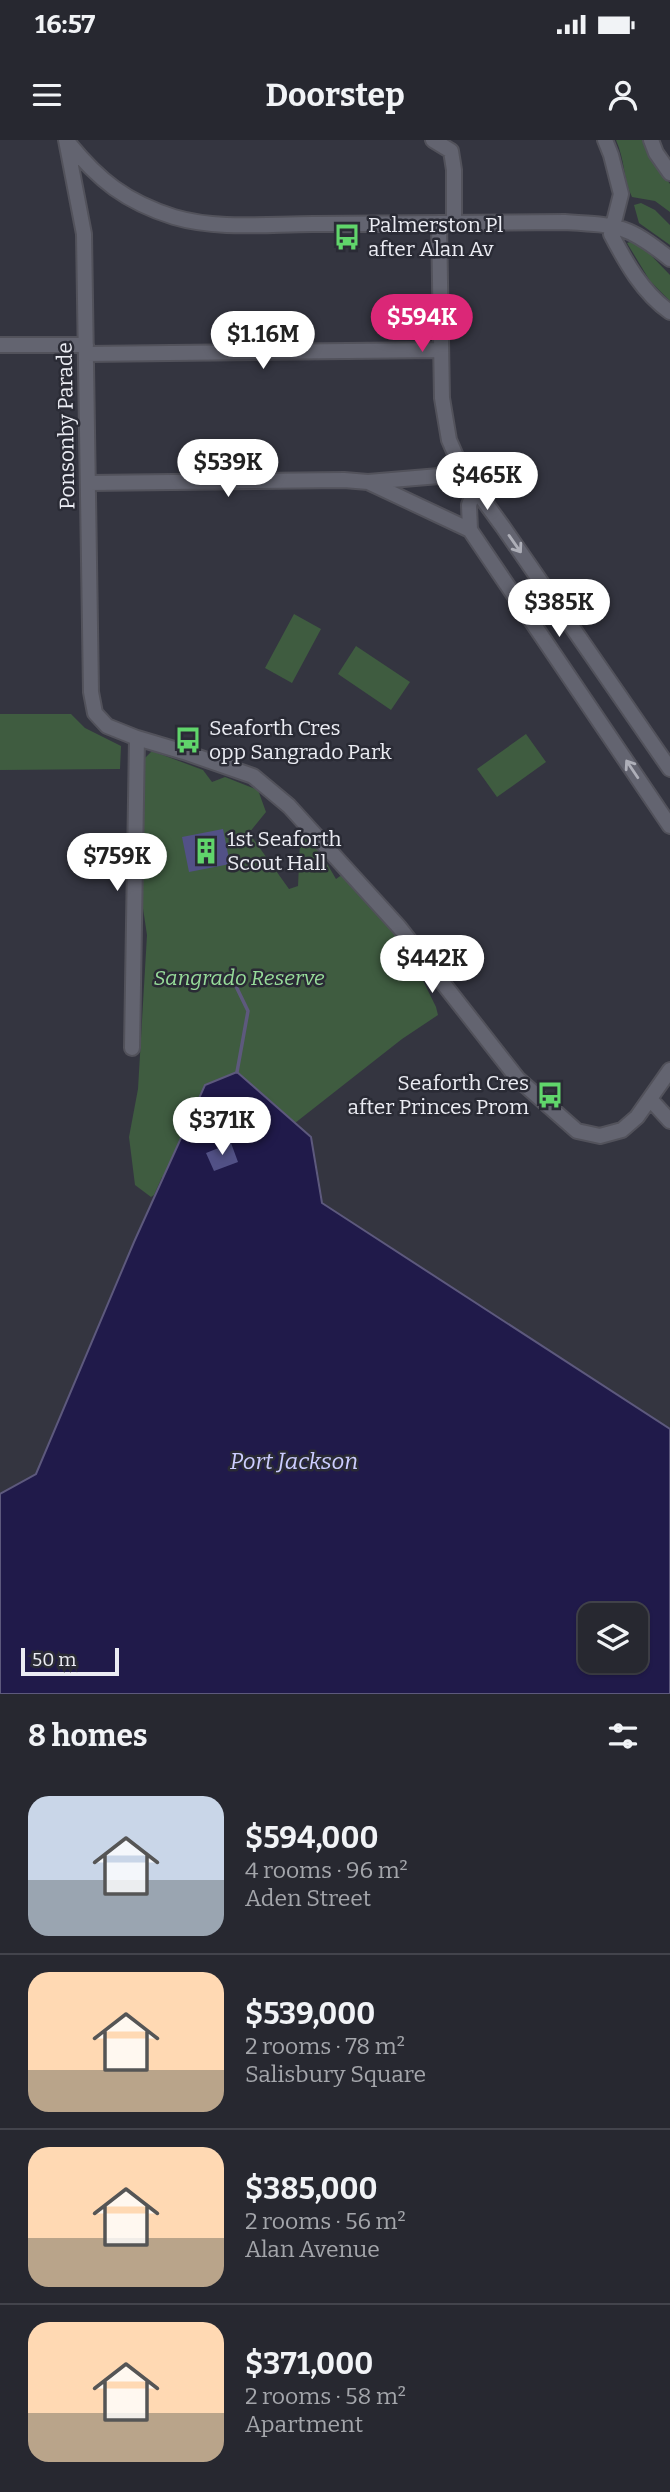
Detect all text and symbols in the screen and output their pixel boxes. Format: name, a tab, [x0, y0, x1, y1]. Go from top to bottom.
text: 16:57	[35, 9, 95, 40]
icon: menu	[28, 76, 66, 114]
text: Doorstep	[265, 76, 405, 114]
icon: person	[604, 76, 642, 114]
place label: Palmerston Pl after Alan Av	[368, 212, 503, 262]
bus stop icon: Palmerston Pl after Alan Av	[332, 222, 362, 252]
pin: $594K	[373, 294, 471, 354]
text: $594K	[387, 303, 457, 331]
pin: $1.16M	[206, 312, 320, 371]
text: $1.16M	[227, 320, 299, 348]
street label: Ponsonby Parade	[52, 342, 80, 510]
pin: $539K	[179, 440, 277, 499]
text: $539K	[193, 448, 263, 476]
pin: $465K	[438, 452, 536, 512]
text: $465K	[452, 461, 522, 489]
one-way arrow	[508, 534, 522, 553]
pin: $385K	[510, 580, 608, 639]
text: $385K	[524, 588, 594, 616]
place label: Seaforth Cres opp Sangrado Park	[209, 715, 392, 765]
bus stop icon: Seaforth Cres opp Sangrado Park	[173, 725, 203, 755]
one-way arrow	[625, 760, 639, 779]
place label: 1st Seaforth Scout Hall	[227, 826, 342, 876]
pin: $759K	[68, 834, 166, 893]
building icon: 1st Seaforth Scout Hall	[191, 836, 221, 866]
text: $759K	[83, 842, 151, 870]
pin: $442K	[383, 936, 481, 995]
text: $442K	[396, 944, 468, 972]
park label: Sangrado Reserve	[153, 965, 325, 991]
place label: Seaforth Cres after Princes Prom	[348, 1070, 529, 1120]
bus stop icon: Seaforth Cres after Princes Prom	[535, 1080, 565, 1110]
pin: $371K	[173, 1098, 271, 1157]
text: $371K	[189, 1106, 255, 1134]
water label: Port Jackson	[230, 1447, 358, 1475]
map controls	[578, 1603, 648, 1673]
button: layers	[578, 1603, 648, 1673]
scale bar	[21, 1645, 119, 1677]
text: 50 m	[32, 1648, 76, 1671]
icon: filters	[604, 1717, 642, 1755]
text: 8 homes	[28, 1718, 148, 1754]
text: $594,000	[245, 1820, 379, 1856]
icon: home	[84, 1824, 168, 1908]
text: 4 rooms · 96 m²	[245, 1856, 408, 1884]
text: Aden Street	[245, 1884, 371, 1912]
text: $539,000	[245, 1996, 375, 2032]
icon: home	[84, 2000, 168, 2084]
text: 2 rooms · 78 m²	[245, 2032, 405, 2060]
text: Salisbury Square	[245, 2060, 426, 2088]
text: $385,000	[245, 2171, 378, 2207]
icon: home	[84, 2175, 168, 2259]
text: 2 rooms · 56 m²	[245, 2207, 406, 2235]
text: Alan Avenue	[245, 2235, 380, 2263]
text: $371,000	[245, 2346, 373, 2382]
icon: home	[84, 2350, 168, 2434]
text: 2 rooms · 58 m²	[245, 2382, 406, 2410]
text: Apartment	[245, 2410, 363, 2438]

